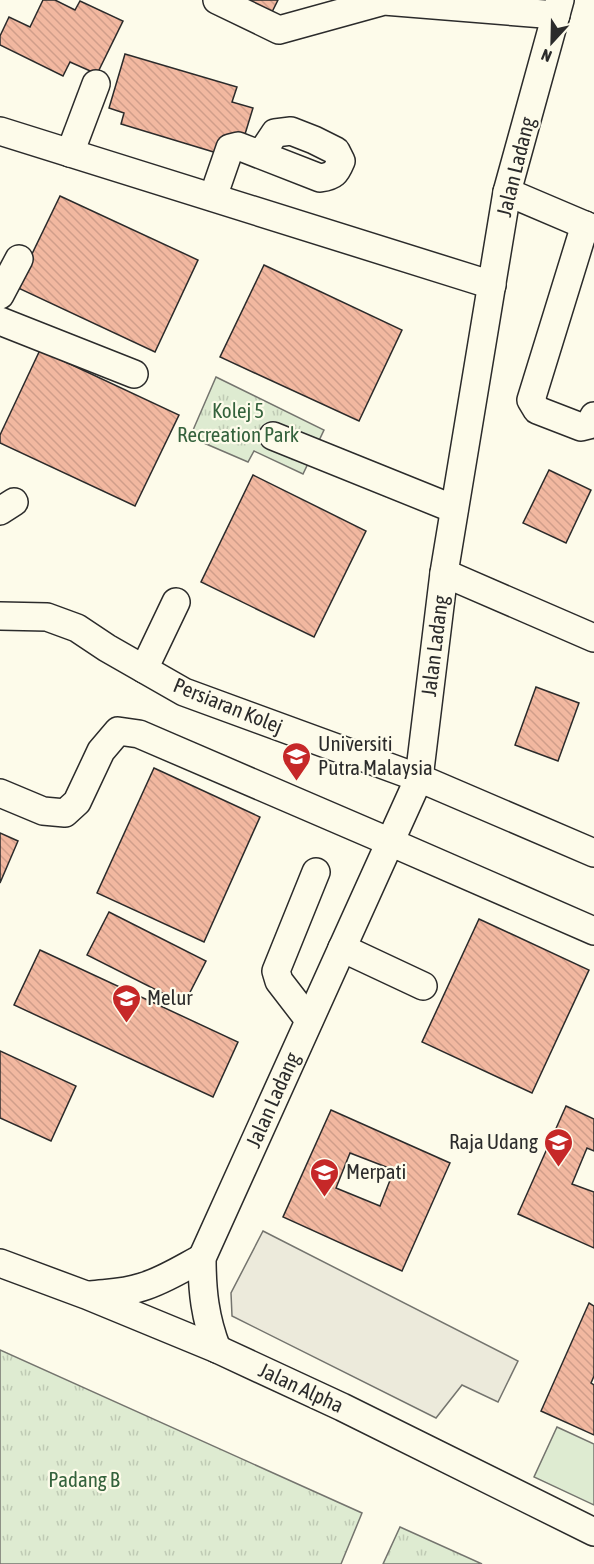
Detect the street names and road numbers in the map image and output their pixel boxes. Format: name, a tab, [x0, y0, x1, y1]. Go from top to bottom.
street label: Jalan Ladang	[491, 115, 539, 219]
street label: Jalan Ladang	[416, 594, 452, 698]
street label: Persiaran Kolej	[170, 672, 287, 738]
street label: Jalan Ladang	[240, 1048, 304, 1151]
street label: Jalan Alpha	[255, 1357, 348, 1417]

